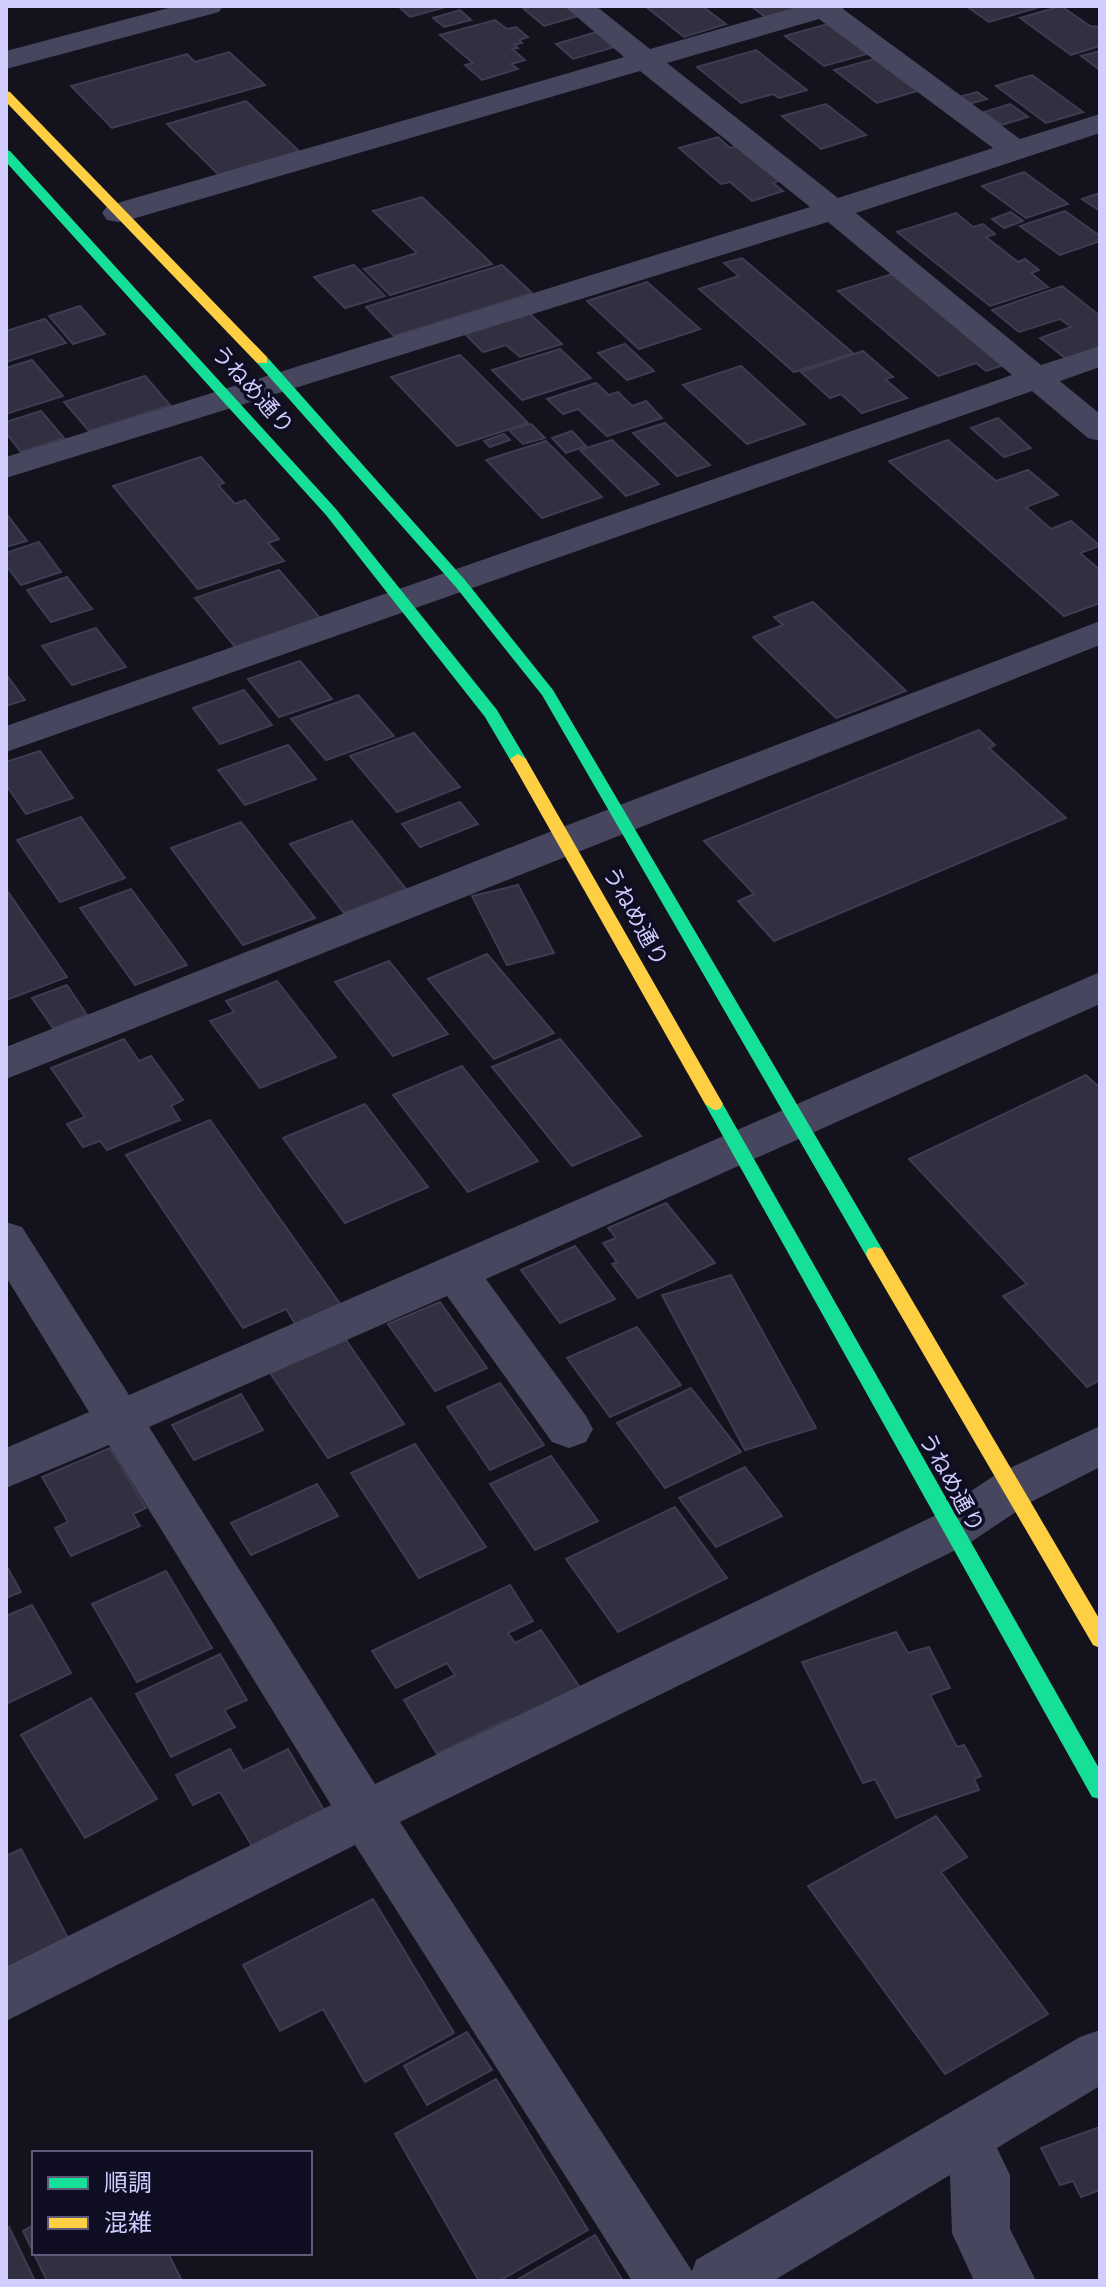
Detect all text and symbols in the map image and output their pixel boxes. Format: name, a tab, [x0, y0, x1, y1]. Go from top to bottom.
street label: うねめ通り	[206, 339, 299, 439]
street label: うねめ通り	[597, 862, 674, 971]
street label: うねめ通り	[913, 1428, 990, 1537]
legend	[32, 2151, 312, 2255]
text: 順調	[104, 2168, 152, 2197]
text: 混雑	[104, 2208, 152, 2237]

